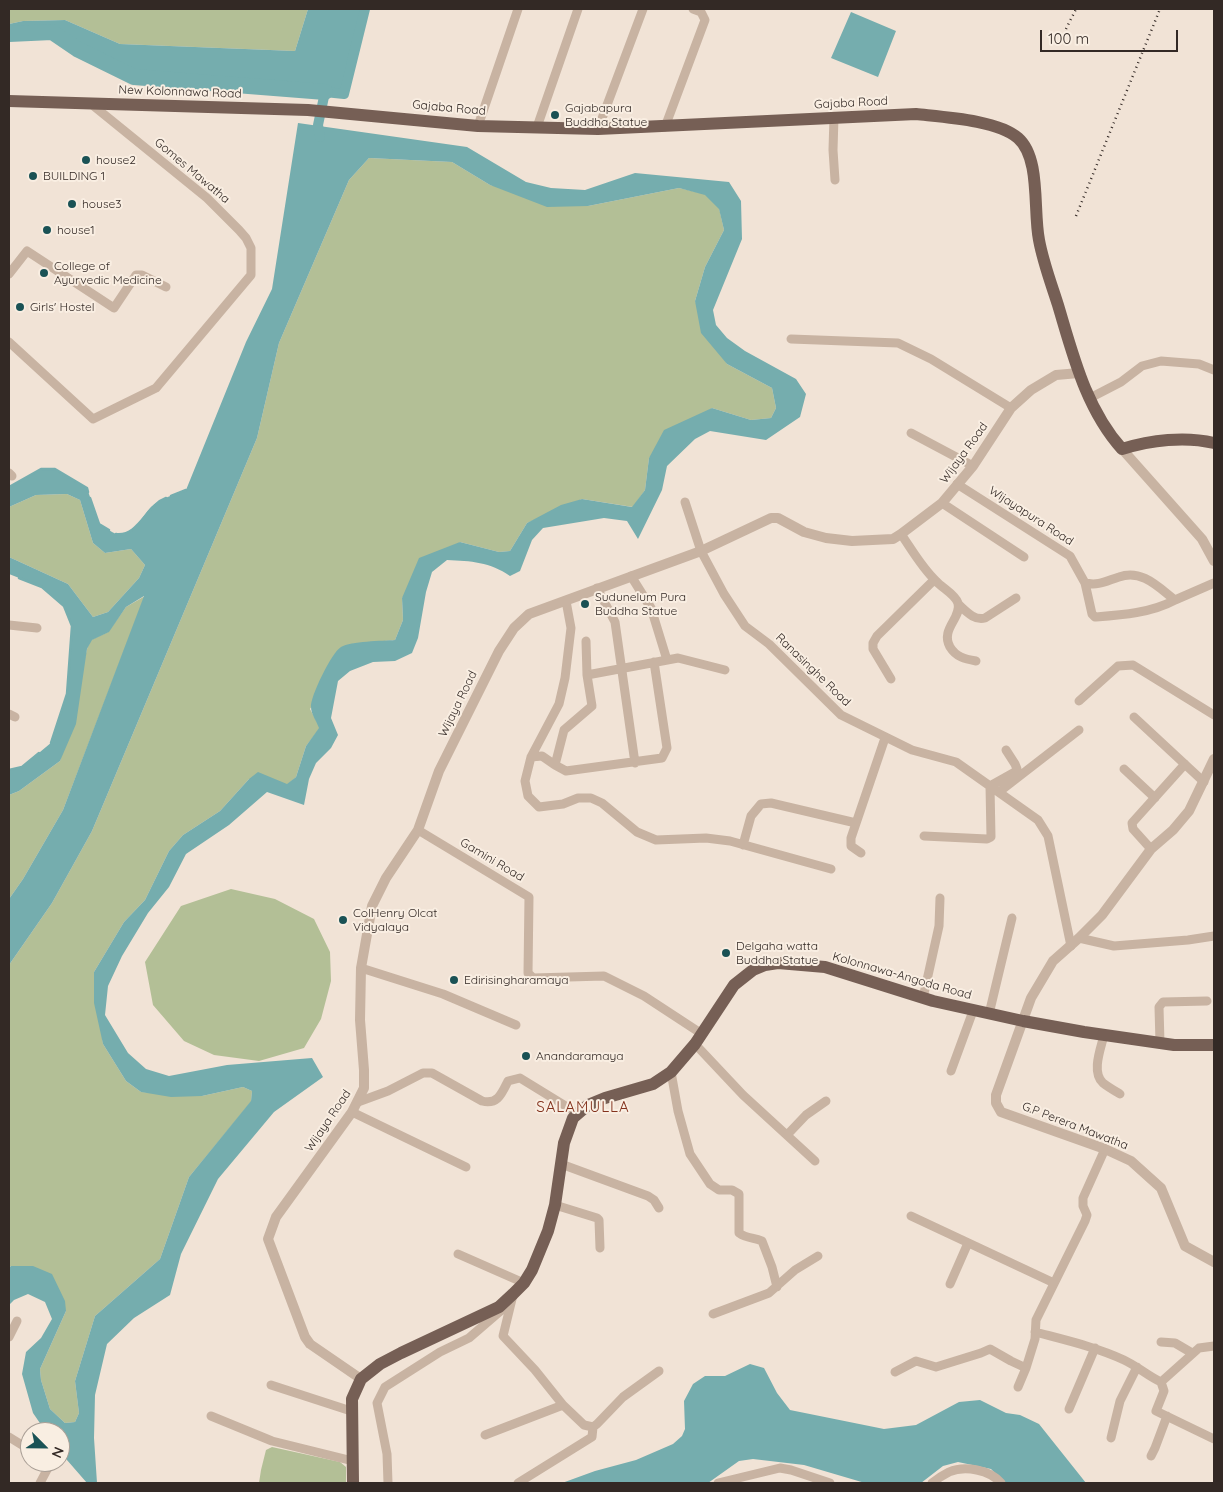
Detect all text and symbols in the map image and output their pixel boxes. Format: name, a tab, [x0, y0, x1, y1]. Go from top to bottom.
scale bar	[1043, 20, 1180, 52]
text: 100 m	[1048, 29, 1089, 48]
street label: New Kolonnawa Road	[118, 83, 242, 101]
street label: Gajaba Road	[814, 94, 888, 112]
street label: Gajaba Road	[412, 98, 486, 118]
place label: Gajabapura Buddha Statue	[565, 101, 647, 129]
marker: Gajabapura Buddha Statue	[549, 109, 561, 121]
street label: Gomes Mawatha	[151, 135, 233, 207]
place label: house2	[96, 153, 136, 167]
marker: house2	[80, 154, 92, 166]
place label: BUILDING 1	[43, 169, 105, 183]
marker: BUILDING 1	[27, 170, 39, 182]
place label: house3	[82, 197, 122, 211]
marker: house3	[66, 198, 78, 210]
place label: house1	[57, 223, 95, 237]
marker: house1	[41, 224, 53, 236]
place label: College of Ayurvedic Medicine	[54, 259, 162, 287]
marker: College of Ayurvedic Medicine	[38, 267, 50, 279]
place label: Girls' Hostel	[30, 300, 95, 314]
marker: Girls' Hostel	[14, 301, 26, 313]
street label: Wijaya Road	[937, 420, 991, 486]
street label: Wijayapura Road	[986, 483, 1076, 549]
place label: Sudunelum Pura Buddha Statue	[595, 590, 686, 618]
marker: Sudunelum Pura Buddha Statue	[579, 598, 591, 610]
street label: Ranasinghe Road	[772, 630, 854, 710]
street label: Wijaya Road	[436, 669, 480, 739]
street label: Gamini Road	[458, 835, 526, 885]
place label: ColHenry Olcat Vidyalaya	[353, 906, 437, 934]
marker: ColHenry Olcat Vidyalaya	[337, 914, 349, 926]
place label: Delgaha watta Buddha Statue	[736, 939, 818, 967]
marker: Delgaha watta Buddha Statue	[720, 947, 732, 959]
street label: Kolonnawa-Angoda Road	[831, 949, 973, 1003]
place label: Edirisingharamaya	[464, 973, 569, 987]
marker: Edirisingharamaya	[448, 974, 460, 986]
place label: Anandaramaya	[536, 1049, 624, 1063]
marker: Anandaramaya	[520, 1050, 532, 1062]
street label: Wijaya Road	[302, 1087, 354, 1155]
district label: SALAMULLA	[535, 1098, 631, 1116]
street label: G.P Perera Mawatha	[1020, 1099, 1130, 1153]
north arrow	[20, 1422, 70, 1472]
text: N	[48, 1444, 68, 1461]

